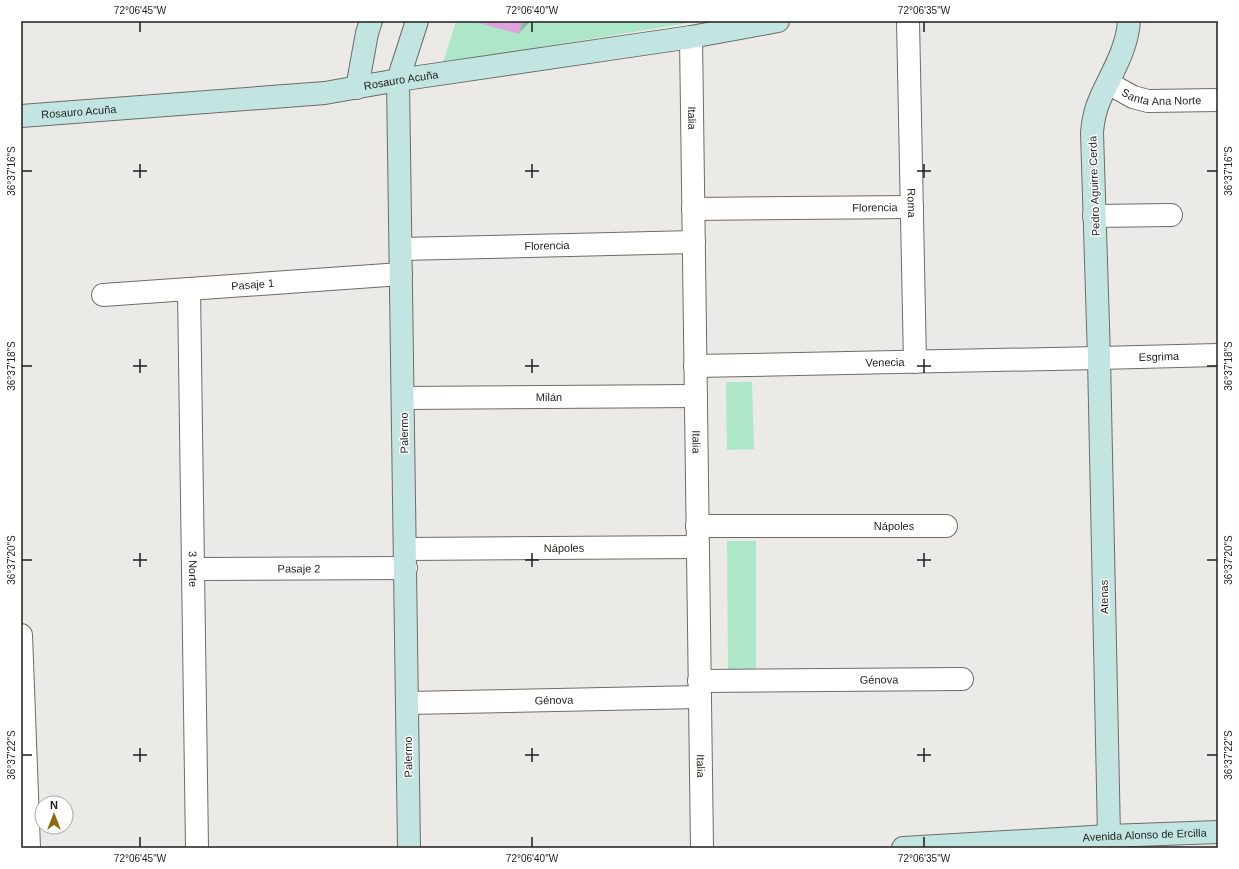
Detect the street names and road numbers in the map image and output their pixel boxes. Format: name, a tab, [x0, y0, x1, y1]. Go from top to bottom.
street label: Rosauro Acuña	[363, 68, 440, 92]
street label: Santa Ana Norte	[1120, 86, 1201, 107]
street label: Rosauro Acuña	[41, 103, 118, 120]
street label: Italia	[686, 106, 698, 131]
street label: Pedro Aguirre Cerda	[1086, 135, 1102, 236]
street label: Roma	[905, 188, 918, 219]
street label: Florencia	[852, 201, 899, 214]
street label: Florencia	[524, 239, 571, 252]
street label: Pasaje 1	[231, 277, 274, 292]
street label: Esgrima	[1139, 350, 1180, 363]
street label: Venecia	[865, 356, 906, 369]
street label: Milán	[536, 391, 562, 403]
street label: Palermo	[398, 412, 410, 454]
street label: Italia	[690, 430, 703, 455]
street label: Nápoles	[874, 520, 915, 532]
street label: Nápoles	[544, 542, 585, 554]
street label: 3 Norte	[187, 551, 199, 587]
street label: Pasaje 2	[278, 562, 320, 575]
street label: Atenas	[1098, 579, 1110, 614]
street label: Génova	[860, 673, 899, 686]
street label: Génova	[535, 694, 574, 706]
street label: Palermo	[402, 736, 414, 778]
street label: Italia	[695, 754, 707, 779]
street label: Avenida Alonso de Ercilla	[1082, 826, 1208, 844]

